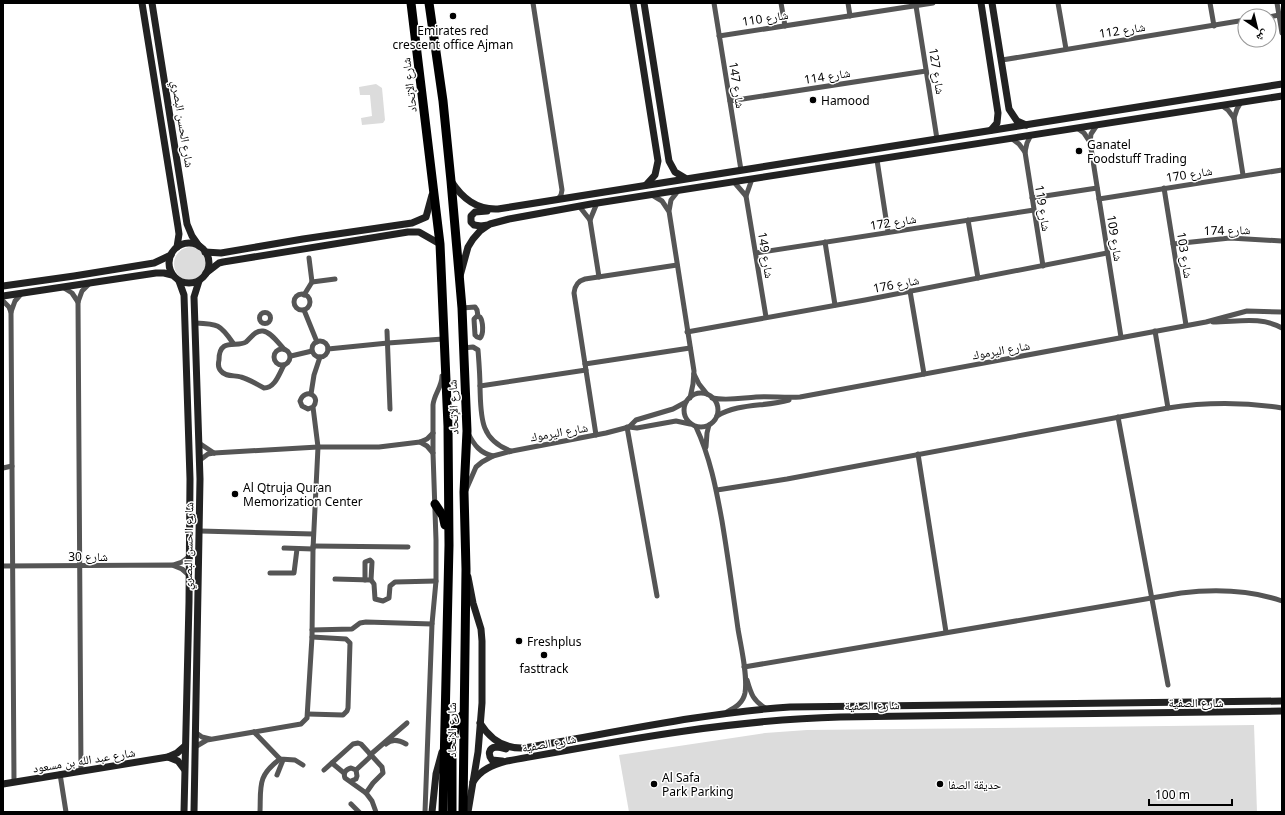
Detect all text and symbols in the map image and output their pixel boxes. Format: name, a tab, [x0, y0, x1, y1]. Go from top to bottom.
street label: شارع 110	[741, 6, 789, 30]
north arrow	[1237, 8, 1277, 48]
marker: Emirates red crescent office Ajman	[448, 11, 458, 21]
street label: شارع 112	[1098, 18, 1146, 42]
place label: Emirates red crescent office Ajman	[393, 22, 513, 53]
text: ش	[1253, 26, 1272, 46]
street label: شارع 127	[925, 47, 949, 95]
street label: شارع الإتحاد	[397, 57, 421, 113]
street label: شارع 147	[725, 61, 749, 109]
street label: شارع 114	[803, 64, 851, 88]
street label: شارع الحسن البصري	[166, 79, 198, 169]
place label: Hamood	[821, 92, 870, 109]
marker: Hamood	[808, 95, 818, 105]
place label: Ganatel Foodstuff Trading	[1087, 136, 1187, 167]
marker: Ganatel Foodstuff Trading	[1074, 146, 1084, 156]
street label: شارع 170	[1165, 162, 1213, 186]
street label: شارع 119	[1031, 184, 1055, 232]
street label: شارع 172	[869, 210, 917, 234]
street label: شارع 109	[1103, 214, 1127, 262]
street label: شارع 174	[1204, 221, 1251, 239]
street label: شارع 149	[754, 231, 778, 279]
street label: شارع 103	[1173, 231, 1197, 279]
street label: شارع 176	[872, 271, 921, 297]
street label: شارع اليرموك	[971, 337, 1031, 363]
street label: شارع الإتحاد	[444, 379, 462, 435]
street label: شارع اليرموك	[529, 419, 589, 445]
place label: Al Qtruja Quran Memorization Center	[243, 479, 363, 510]
marker: Al Qtruja Quran Memorization Center	[230, 489, 240, 499]
street label: شارع الحسن البصري	[179, 502, 199, 590]
street label: شارع 30	[68, 548, 108, 565]
place label: Freshplus	[527, 633, 582, 650]
marker: Freshplus	[514, 636, 524, 646]
marker: fasttrack	[539, 650, 549, 660]
place label: fasttrack	[520, 660, 569, 677]
street label: شارع الصفية	[1168, 694, 1224, 711]
street label: شارع الصفية	[844, 696, 900, 714]
street label: شارع الإتحاد	[443, 702, 460, 758]
street label: شارع الصفية	[520, 730, 578, 756]
street label: شارع عبد الله بن مسعود	[32, 743, 137, 776]
place label: Al Safa Park Parking	[662, 769, 734, 800]
place label: حديقة الصفا	[948, 776, 1001, 793]
marker: Al Safa Park Parking	[649, 779, 659, 789]
marker: حديقة الصفا	[935, 779, 945, 789]
scale bar	[1149, 781, 1232, 807]
text: 100 m	[1155, 786, 1190, 803]

